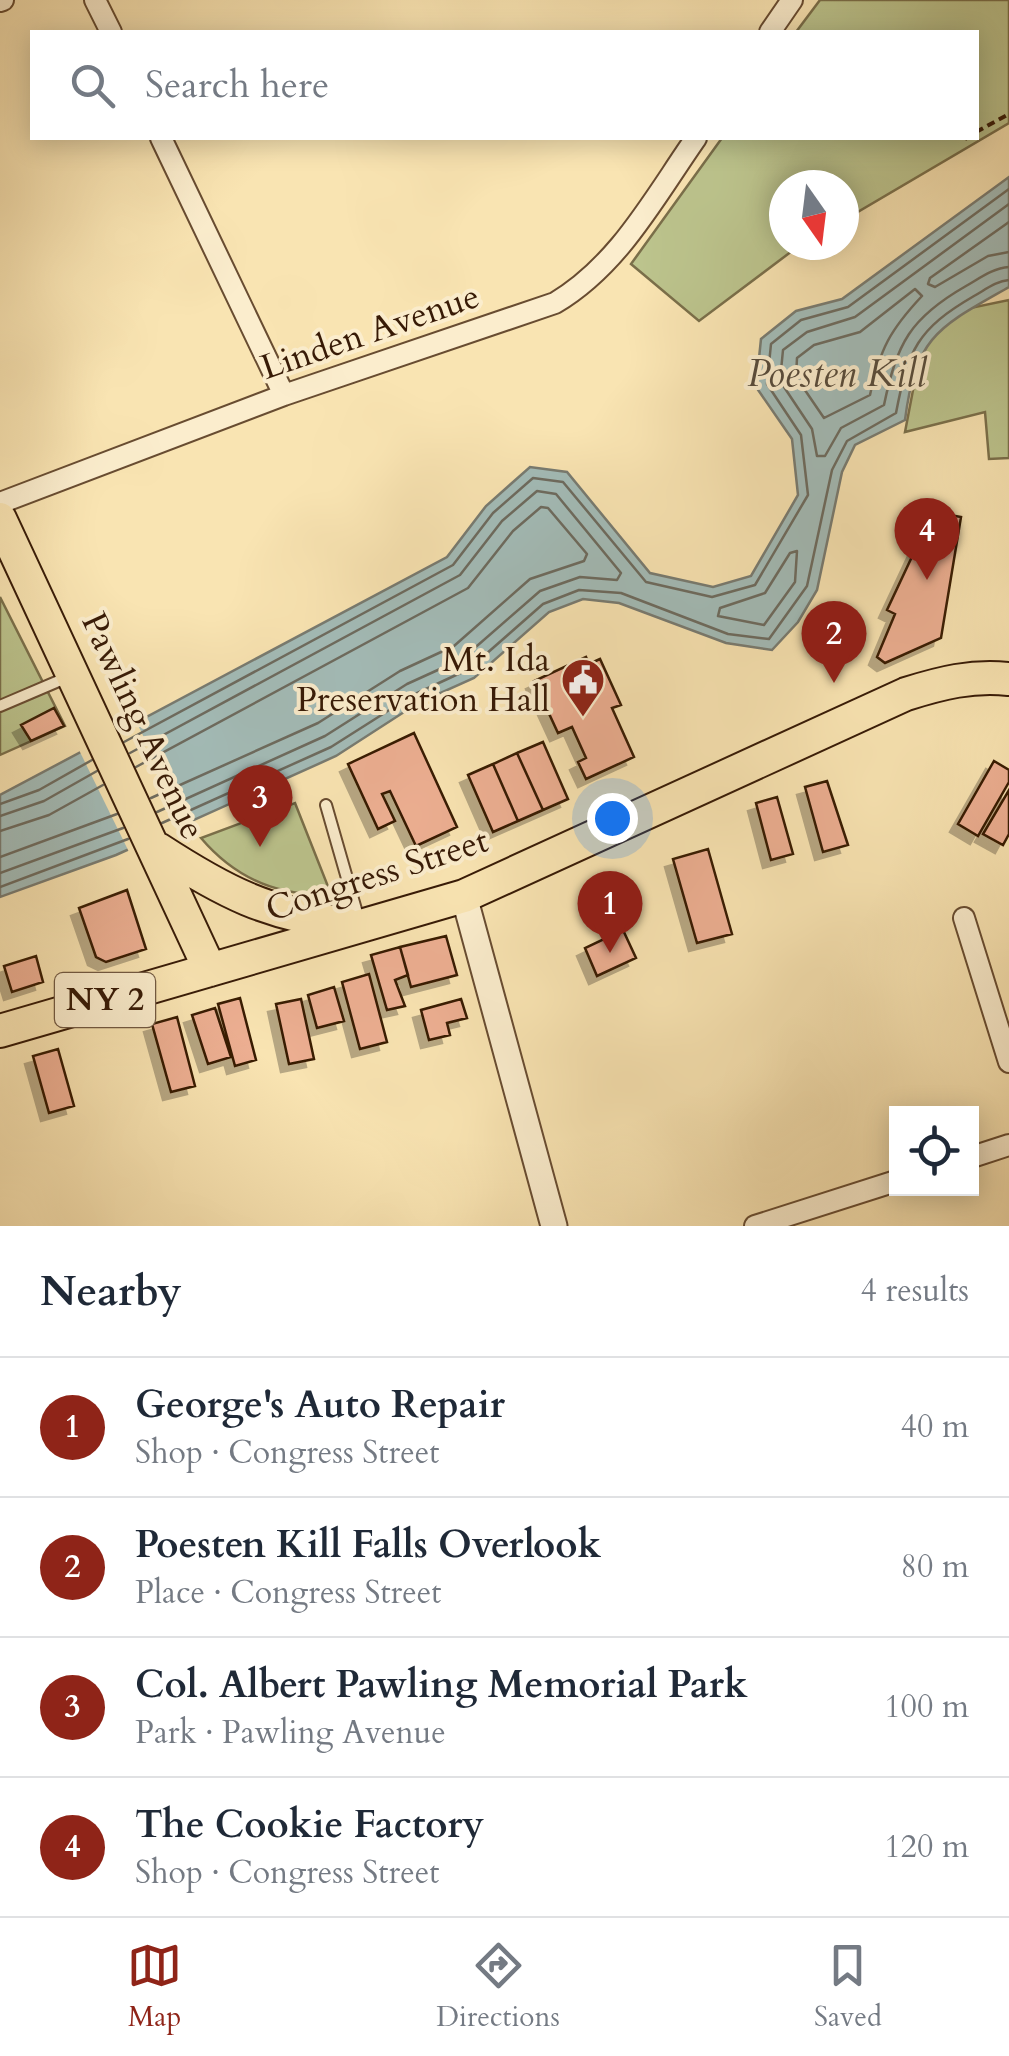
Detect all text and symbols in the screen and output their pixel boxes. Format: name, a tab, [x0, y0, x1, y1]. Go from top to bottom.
search box	[30, 30, 979, 140]
icon: search	[65, 58, 120, 113]
text: Search here	[145, 59, 329, 111]
north arrow	[769, 170, 859, 260]
street label: Linden Avenue	[254, 272, 486, 392]
water label: Poesten Kill	[747, 348, 928, 400]
pin: 4	[894, 498, 960, 580]
pin: 2	[802, 600, 866, 683]
street label: Pawling Avenue	[69, 605, 217, 847]
place label: Mt. Ida Preservation Hall	[296, 636, 550, 724]
public building icon: Mt. Ida Preservation Hall	[560, 657, 606, 718]
pin: 3	[228, 764, 292, 847]
your location	[587, 793, 638, 844]
street label: Congress Street	[260, 817, 494, 933]
pin: 1	[578, 870, 642, 953]
road number: NY 2	[55, 973, 155, 1027]
map controls	[889, 1106, 979, 1196]
button: locate	[889, 1106, 979, 1196]
text: Nearby	[40, 1263, 182, 1320]
text: 4 results	[861, 1269, 969, 1313]
text: George's Auto Repair	[135, 1379, 505, 1431]
text: 1	[64, 1405, 81, 1449]
text: 40 m	[901, 1405, 969, 1449]
text: Shop · Congress Street	[135, 1431, 439, 1475]
text: Poesten Kill Falls Overlook	[135, 1519, 601, 1571]
text: 2	[64, 1545, 81, 1589]
text: 80 m	[901, 1545, 969, 1589]
text: Place · Congress Street	[135, 1571, 441, 1615]
text: Col. Albert Pawling Memorial Park	[135, 1659, 748, 1711]
text: 3	[64, 1685, 81, 1729]
text: 100 m	[884, 1685, 969, 1729]
text: Park · Pawling Avenue	[135, 1711, 446, 1755]
text: The Cookie Factory	[135, 1799, 484, 1851]
text: 4	[64, 1825, 81, 1869]
text: 120 m	[884, 1825, 969, 1869]
text: Shop · Congress Street	[135, 1851, 439, 1895]
tab: Map	[127, 1938, 182, 2036]
tab: Directions	[436, 1938, 560, 2036]
tab: Saved	[814, 1938, 882, 2036]

